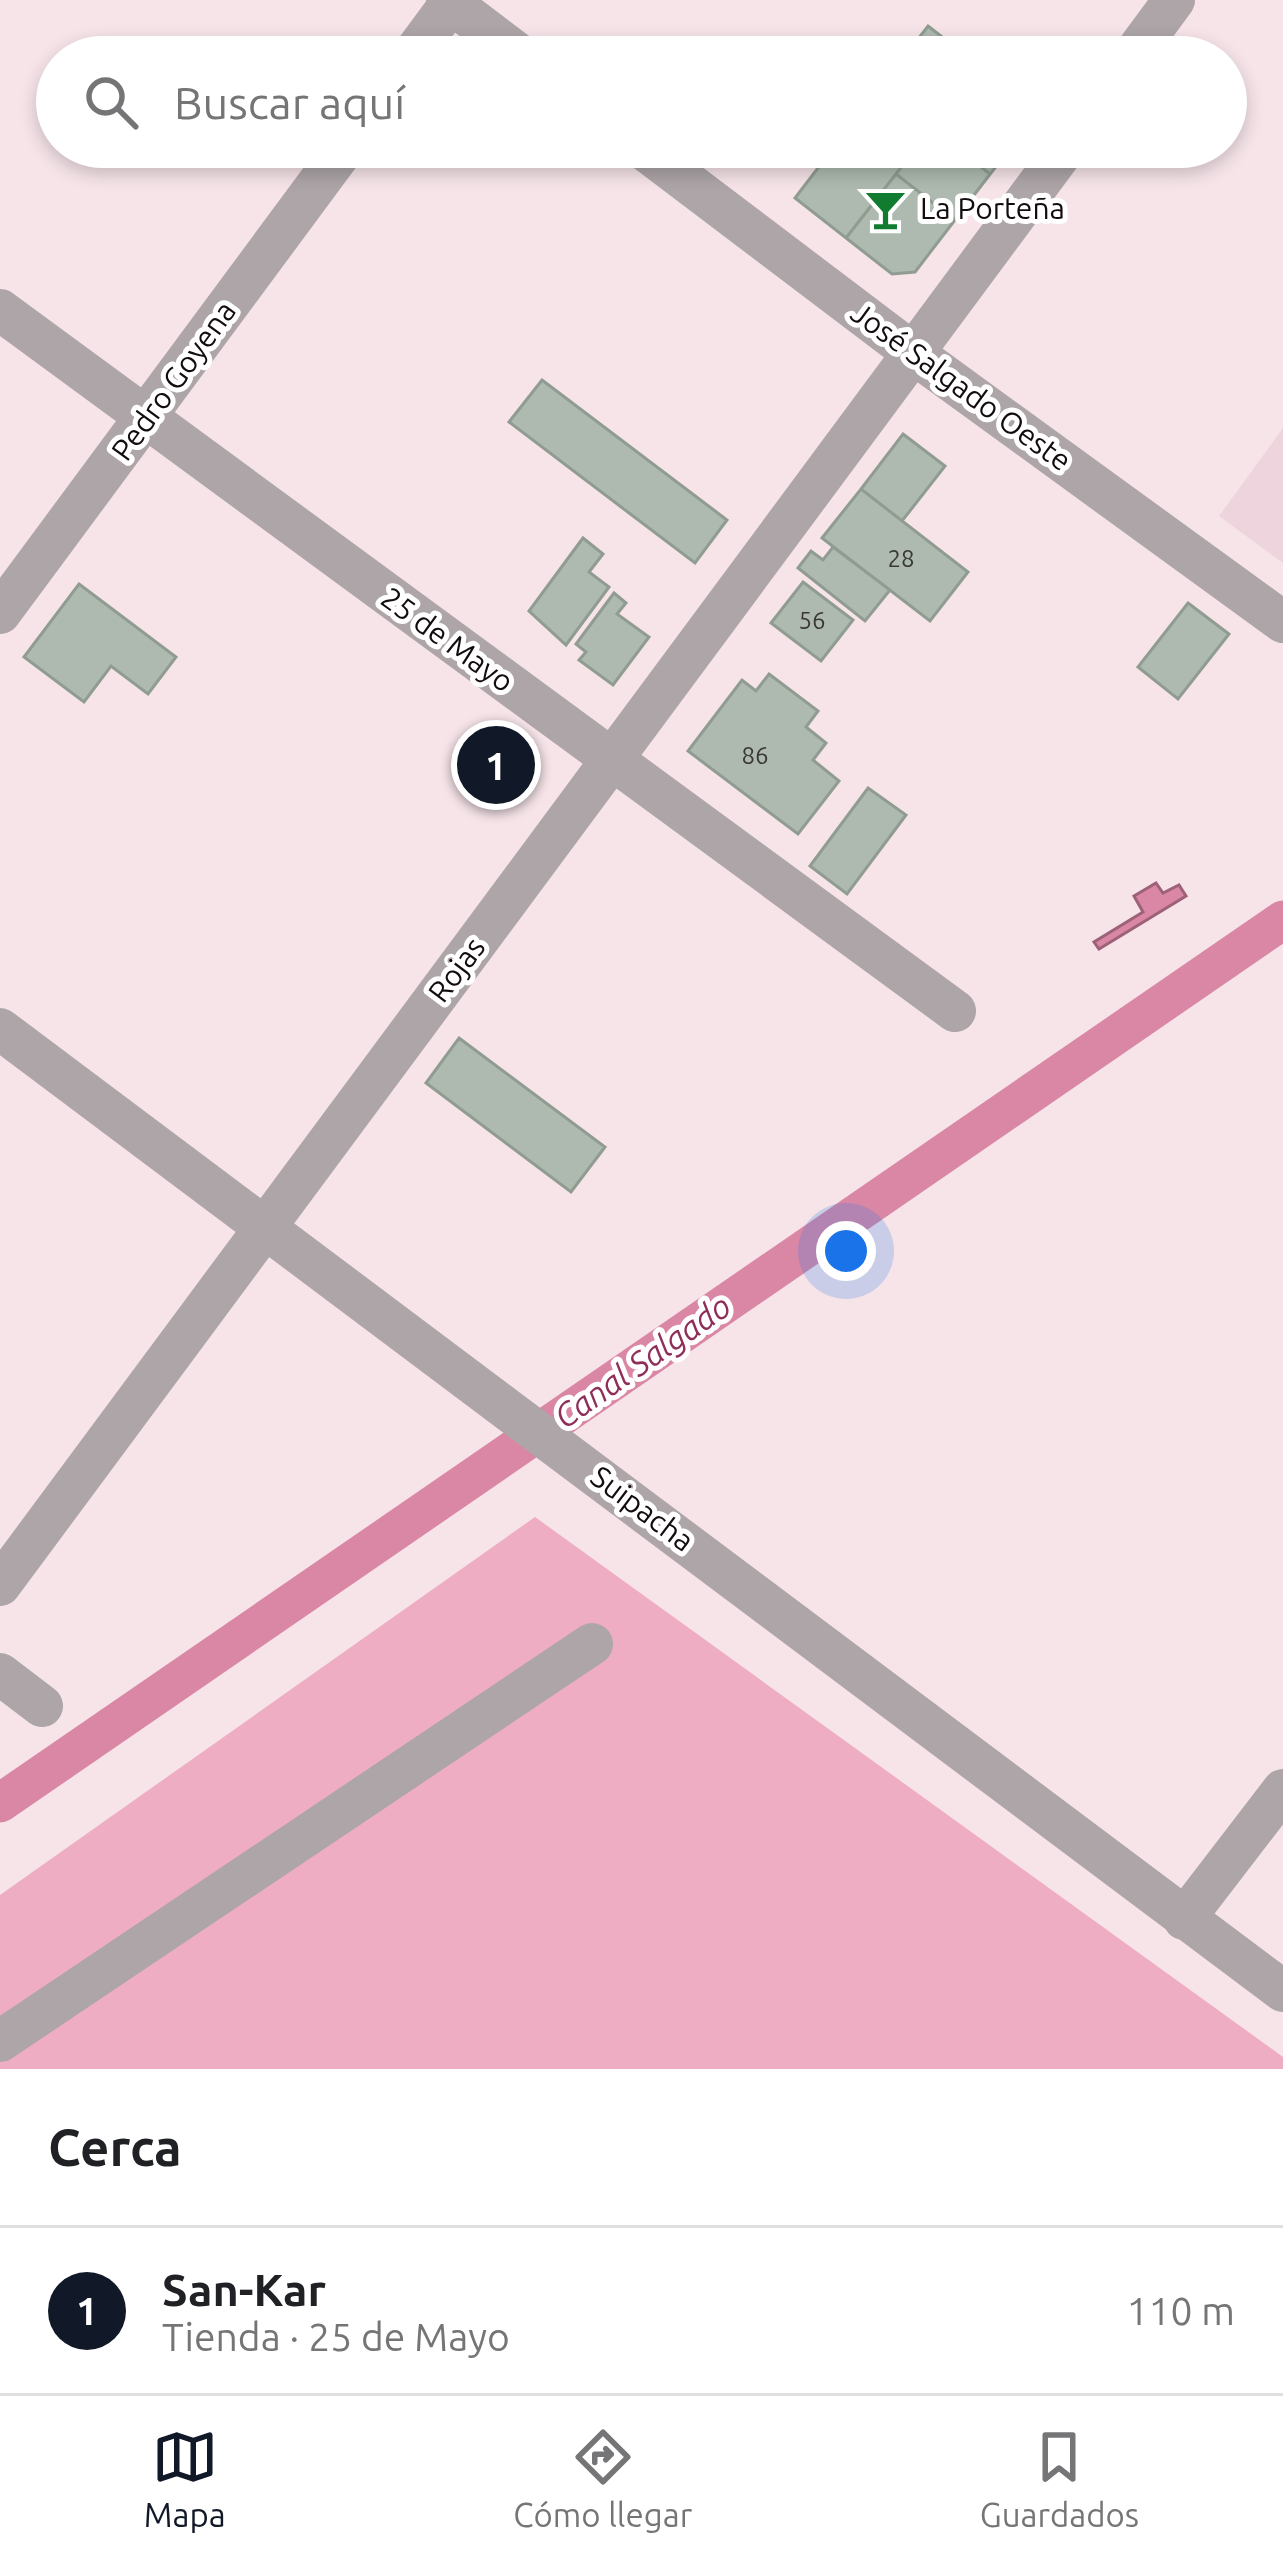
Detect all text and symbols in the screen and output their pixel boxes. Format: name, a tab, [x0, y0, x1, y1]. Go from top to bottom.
search box	[36, 36, 1247, 168]
icon: search	[78, 69, 144, 135]
text: Buscar aquí	[174, 77, 405, 128]
bar icon: La Porteña	[863, 186, 909, 232]
place label: La Porteña	[920, 191, 1065, 225]
street label: Pedro Goyena	[104, 294, 242, 466]
street label: José Salgado Oeste	[845, 295, 1078, 477]
house number: 28	[887, 545, 915, 572]
street label: 25 de Mayo	[375, 580, 520, 699]
house number: 56	[798, 607, 826, 634]
pin: 1	[457, 720, 535, 810]
house number: 86	[741, 742, 769, 769]
street label: Rojas	[421, 930, 491, 1008]
your location	[816, 1221, 876, 1281]
water label: Canal Salgado	[547, 1286, 737, 1435]
street label: Suipacha	[585, 1459, 701, 1558]
text: Cerca	[48, 2118, 182, 2176]
text: San-Kar	[162, 2264, 326, 2315]
text: 1	[76, 2289, 98, 2332]
text: 110 m	[1126, 2289, 1235, 2332]
text: Tienda · 25 de Mayo	[162, 2315, 510, 2358]
tab: Mapa	[144, 2424, 226, 2533]
tab: Cómo llegar	[513, 2424, 692, 2533]
tab: Guardados	[980, 2424, 1139, 2533]

